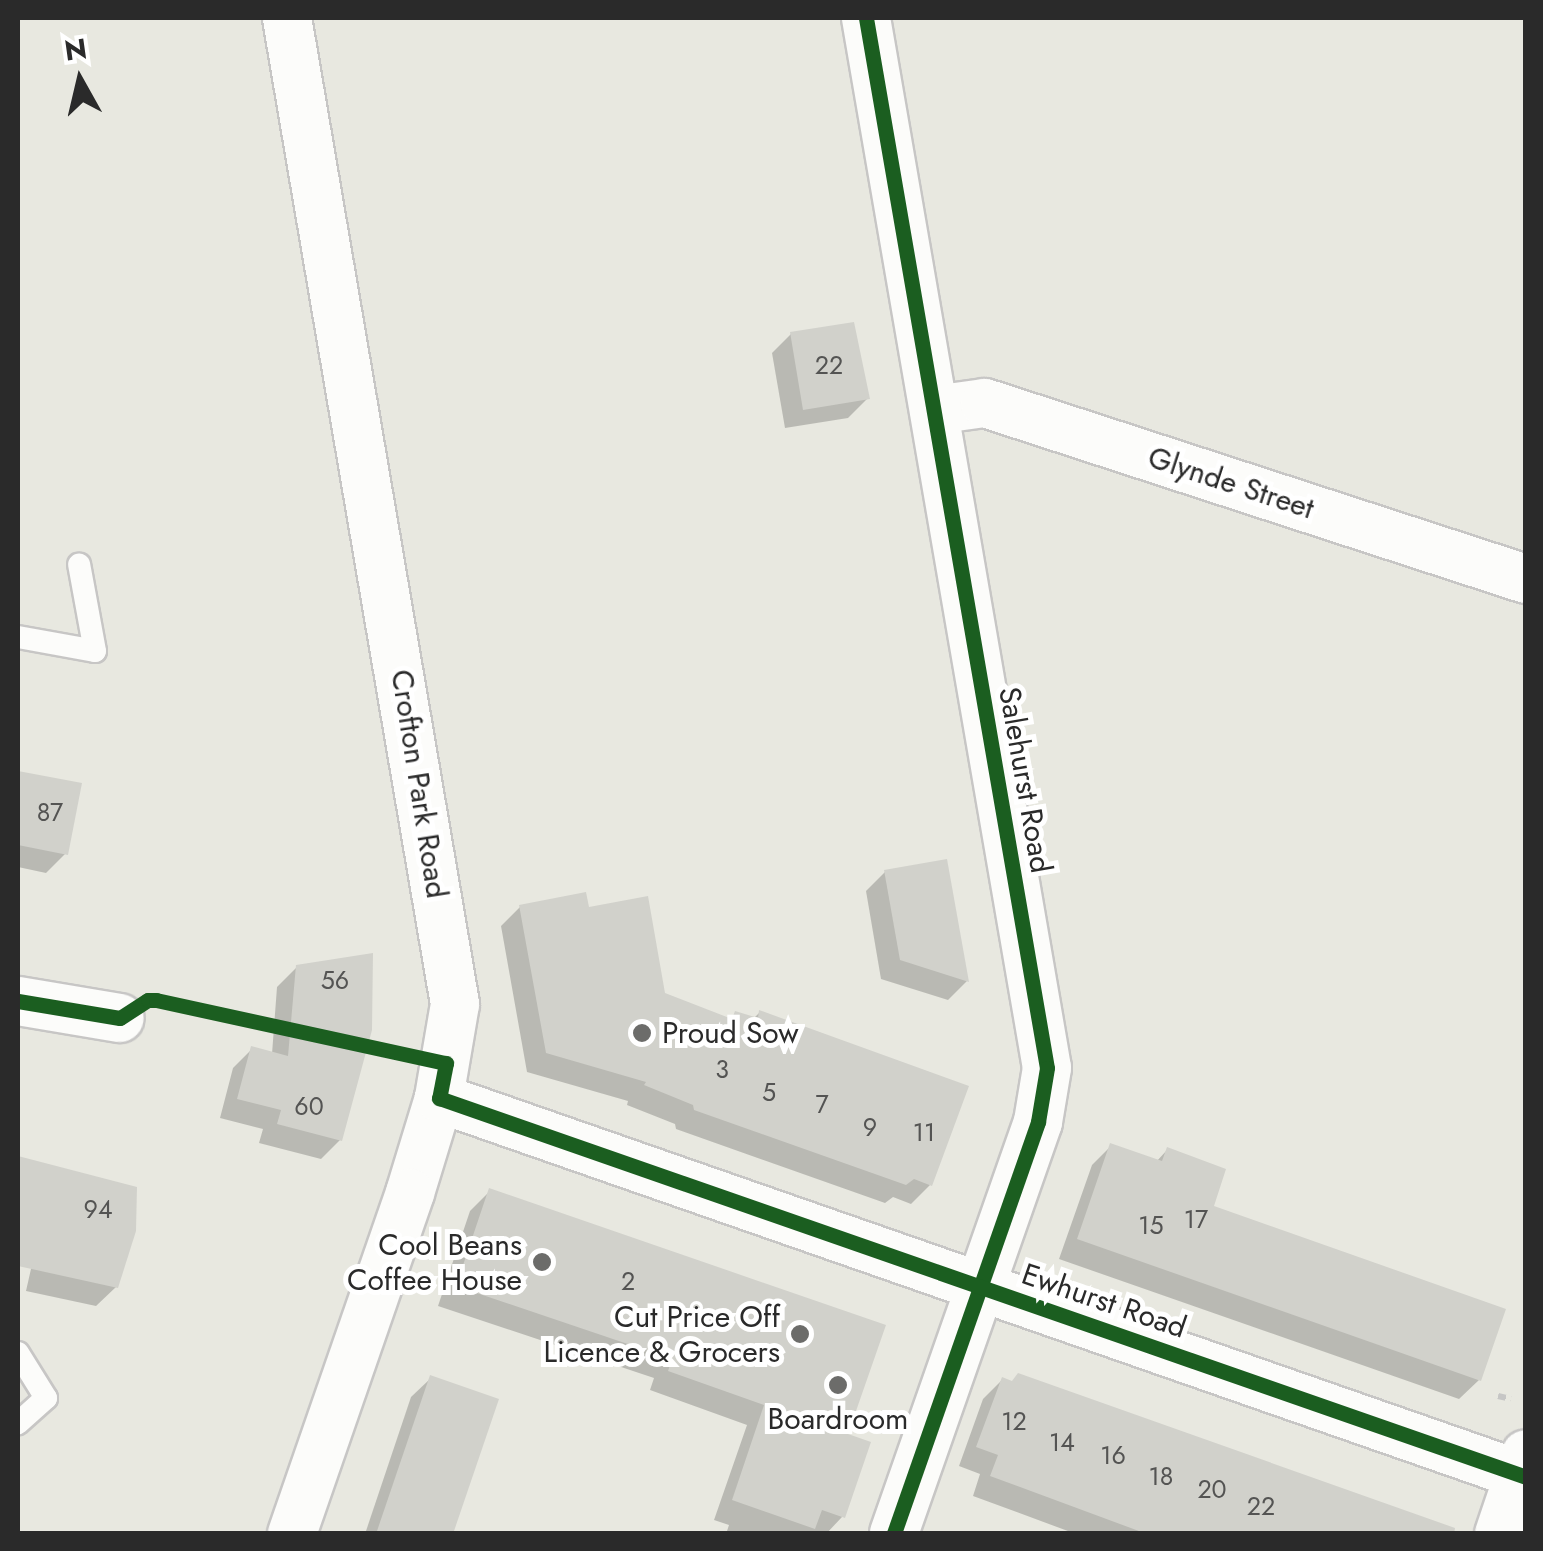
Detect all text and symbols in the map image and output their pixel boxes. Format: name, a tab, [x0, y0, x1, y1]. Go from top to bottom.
text: N	[62, 28, 90, 72]
north arrow	[30, 30, 130, 130]
house number: 22	[815, 350, 843, 380]
street label: Glynde Street	[1144, 439, 1318, 527]
street label: Crofton Park Road	[383, 667, 455, 901]
street label: Salehurst Road	[991, 684, 1059, 876]
house number: 87	[37, 797, 63, 827]
house number: 56	[321, 965, 349, 995]
place label: Proud Sow	[662, 1015, 799, 1051]
marker: Proud Sow	[631, 1022, 653, 1044]
house number: 3	[715, 1054, 729, 1084]
house number: 5	[762, 1077, 776, 1107]
house number: 7	[815, 1089, 829, 1119]
house number: 60	[294, 1091, 324, 1121]
house number: 9	[863, 1112, 877, 1142]
house number: 11	[913, 1117, 935, 1147]
house number: 94	[84, 1194, 112, 1224]
house number: 17	[1184, 1204, 1208, 1234]
house number: 15	[1138, 1210, 1164, 1240]
place label: Cool Beans Coffee House	[347, 1227, 522, 1298]
marker: Cool Beans Coffee House	[531, 1251, 553, 1273]
street label: Ewhurst Road	[1017, 1256, 1191, 1346]
house number: 2	[621, 1266, 635, 1296]
place label: Cut Price Off Licence & Grocers	[543, 1299, 780, 1370]
marker: Cut Price Off Licence & Grocers	[789, 1323, 811, 1345]
marker: Boardroom	[827, 1374, 849, 1396]
place label: Boardroom	[768, 1401, 908, 1437]
house number: 12	[1001, 1406, 1027, 1436]
house number: 14	[1049, 1427, 1075, 1457]
house number: 16	[1100, 1440, 1126, 1470]
house number: 18	[1149, 1461, 1173, 1491]
house number: 20	[1197, 1474, 1227, 1504]
house number: 22	[1247, 1491, 1275, 1521]

